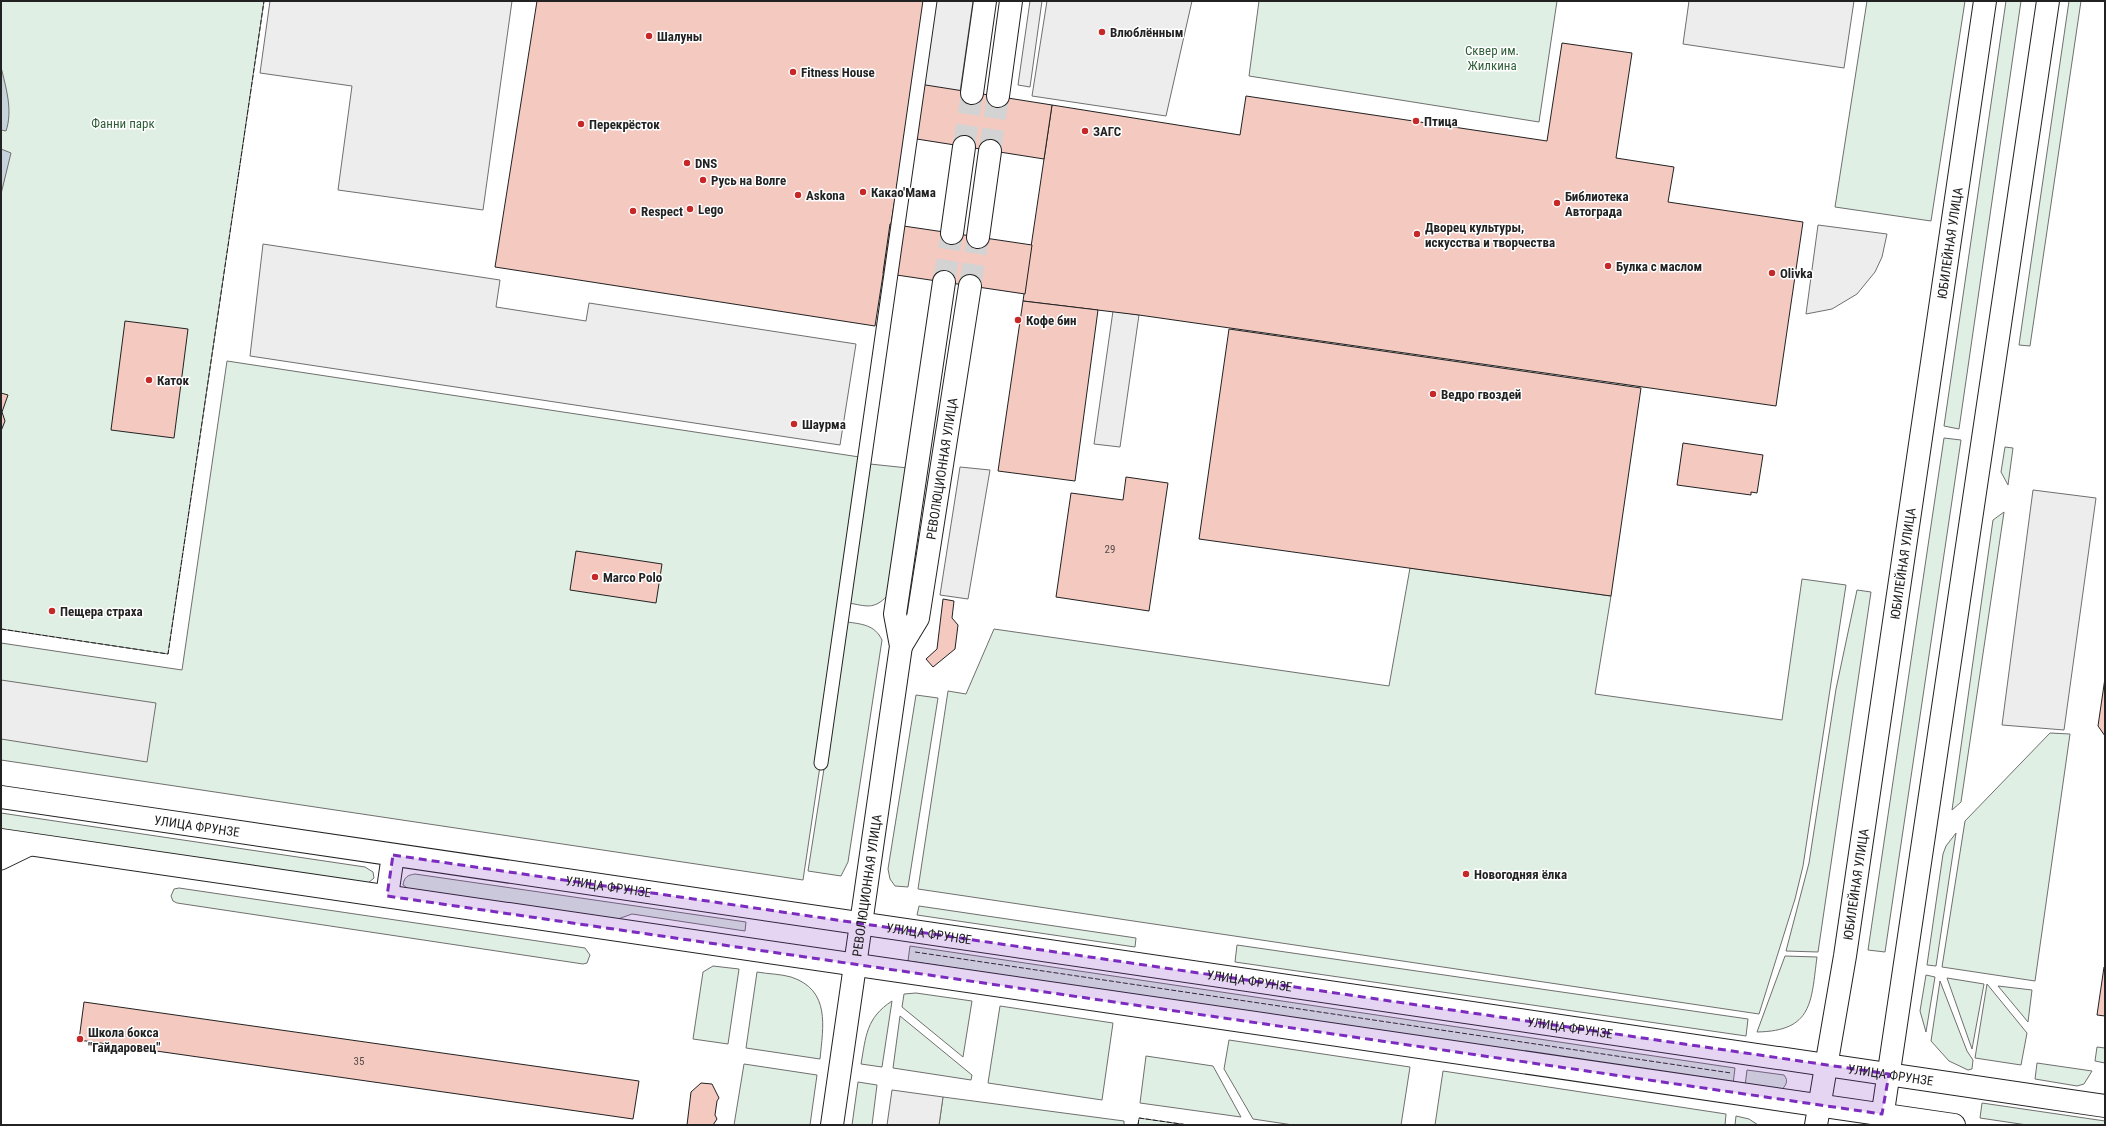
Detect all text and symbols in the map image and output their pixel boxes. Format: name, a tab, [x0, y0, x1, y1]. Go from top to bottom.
place label: Влюблённым	[1110, 25, 1183, 40]
marker: Влюблённым	[1097, 27, 1107, 37]
place label: Шалуны	[657, 29, 702, 44]
marker: Шалуны	[644, 31, 654, 41]
park label: Сквер им. Жилкина	[1465, 43, 1519, 73]
place label: Fitness House	[801, 65, 875, 80]
marker: Fitness House	[788, 67, 798, 77]
place label: Птица	[1424, 114, 1458, 129]
park label: Фанни парк	[91, 116, 155, 131]
marker: Птица	[1411, 116, 1421, 126]
place label: Перекрёсток	[589, 117, 660, 132]
marker: Перекрёсток	[576, 119, 586, 129]
place label: ЗАГС	[1093, 124, 1122, 139]
marker: ЗАГС	[1080, 126, 1090, 136]
place label: DNS	[695, 156, 717, 171]
marker: DNS	[682, 158, 692, 168]
place label: Русь на Волге	[711, 173, 786, 188]
marker: Русь на Волге	[698, 175, 708, 185]
place label: Какао'Мама	[871, 185, 936, 200]
street label: ЮБИЛЕЙНАЯ УЛИЦА	[1934, 186, 1966, 300]
marker: Какао'Мама	[858, 187, 868, 197]
place label: Askona	[806, 188, 845, 203]
place label: Библиотека Автограда	[1565, 189, 1629, 219]
marker: Askona	[793, 190, 803, 200]
marker: Библиотека Автограда	[1552, 198, 1562, 208]
place label: Lego	[698, 202, 724, 217]
place label: Respect	[641, 204, 683, 219]
marker: Lego	[685, 204, 695, 214]
marker: Respect	[628, 206, 638, 216]
place label: Дворец культуры, искусства и творчества	[1425, 220, 1555, 250]
marker: Дворец культуры, искусства и творчества	[1412, 229, 1422, 239]
place label: Булка с маслом	[1616, 259, 1702, 274]
marker: Булка с маслом	[1603, 261, 1613, 271]
place label: Olivka	[1780, 266, 1813, 281]
marker: Olivka	[1767, 268, 1777, 278]
place label: Кофе бин	[1026, 313, 1077, 328]
marker: Кофе бин	[1013, 315, 1023, 325]
place label: Каток	[157, 373, 190, 388]
marker: Каток	[144, 375, 154, 385]
place label: Ведро гвоздей	[1441, 387, 1521, 402]
marker: Ведро гвоздей	[1428, 389, 1438, 399]
street label: РЕВОЛЮЦИОННАЯ УЛИЦА	[923, 396, 960, 541]
place label: Шаурма	[802, 417, 846, 432]
marker: Шаурма	[789, 419, 799, 429]
street label: ЮБИЛЕЙНАЯ УЛИЦА	[1887, 506, 1919, 621]
house number: 29	[1105, 543, 1115, 556]
place label: Marco Polo	[603, 570, 663, 585]
marker: Marco Polo	[590, 572, 600, 582]
place label: Пещера страха	[60, 604, 143, 619]
marker: Пещера страха	[47, 606, 57, 616]
street label: УЛИЦА ФРУНЗЕ	[153, 813, 241, 840]
street label: РЕВОЛЮЦИОННАЯ УЛИЦА	[849, 813, 885, 958]
street label: ЮБИЛЕЙНАЯ УЛИЦА	[1840, 827, 1872, 941]
place label: Новогодняя ёлка	[1474, 867, 1567, 882]
marker: Новогодняя ёлка	[1461, 869, 1471, 879]
street label: УЛИЦА ФРУНЗЕ	[565, 873, 652, 900]
street label: УЛИЦА ФРУНЗЕ	[885, 920, 973, 947]
street label: УЛИЦА ФРУНЗЕ	[1206, 967, 1293, 995]
street label: УЛИЦА ФРУНЗЕ	[1526, 1014, 1614, 1042]
place label: Школа бокса "Гайдаровец"	[88, 1025, 160, 1055]
marker: Школа бокса "Гайдаровец"	[75, 1034, 85, 1044]
house number: 35	[354, 1055, 364, 1068]
street label: УЛИЦА ФРУНЗЕ	[1847, 1061, 1934, 1089]

